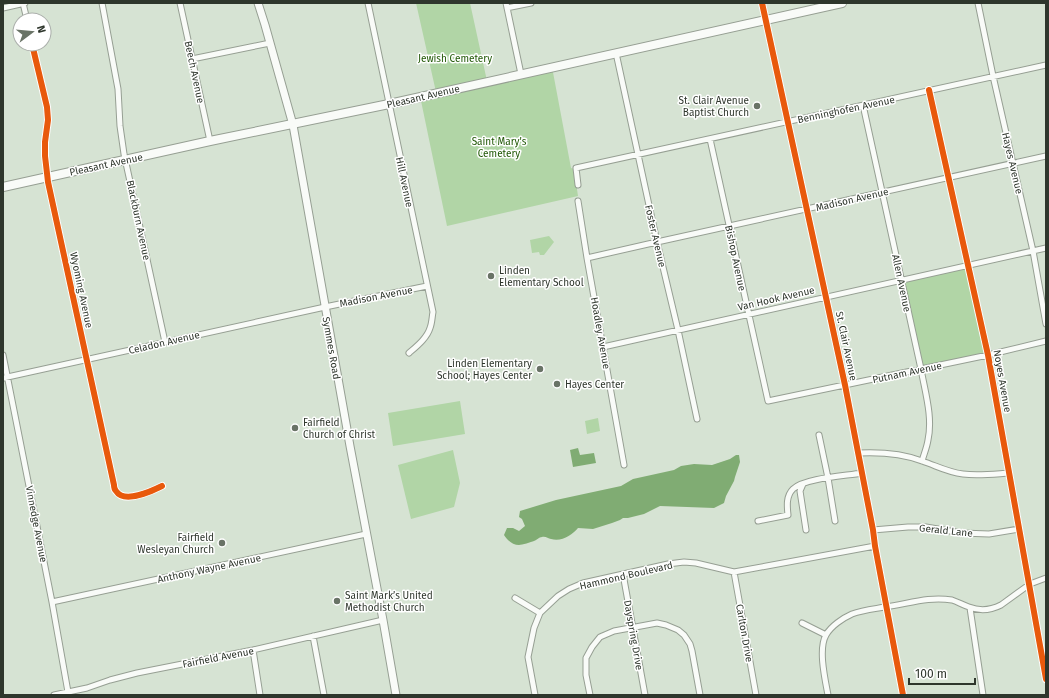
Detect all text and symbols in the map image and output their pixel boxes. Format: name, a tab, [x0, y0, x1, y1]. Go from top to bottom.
north arrow	[12, 12, 52, 52]
text: N	[34, 24, 48, 35]
street label: Beech Avenue	[182, 40, 206, 104]
park label: Jewish Cemetery	[418, 53, 492, 65]
street label: Pleasant Avenue	[386, 83, 461, 111]
street label: Benninghofen Avenue	[796, 94, 896, 126]
place label: St. Clair Avenue Baptist Church	[679, 95, 749, 119]
marker: St. Clair Avenue Baptist Church	[752, 101, 762, 111]
street label: Hayes Avenue	[999, 131, 1025, 195]
park label: Saint Mary’s Cemetery	[472, 136, 527, 160]
street label: Pleasant Avenue	[68, 151, 144, 179]
street label: Hill Avenue	[393, 156, 415, 209]
street label: Blackburn Avenue	[124, 179, 152, 261]
street label: Madison Avenue	[815, 186, 890, 214]
street label: Foster Avenue	[642, 204, 668, 269]
street label: Bishop Avenue	[722, 224, 748, 292]
street label: Wyoming Avenue	[67, 251, 95, 329]
street label: Allen Avenue	[889, 253, 913, 313]
place label: Linden Elementary School	[499, 265, 584, 289]
marker: Linden Elementary School	[486, 271, 496, 281]
street label: Madison Avenue	[339, 284, 414, 310]
street label: Van Hook Avenue	[737, 284, 816, 314]
street label: Hoadley Avenue	[588, 296, 612, 370]
street label: St. Clair Avenue	[833, 310, 859, 382]
street label: Symmes Road	[320, 316, 342, 380]
street label: Celadon Avenue	[127, 329, 201, 357]
street label: Noyes Avenue	[991, 349, 1013, 413]
place label: Linden Elementary School; Hayes Center	[437, 358, 532, 382]
street label: Putnam Avenue	[871, 360, 943, 386]
marker: Linden Elementary School; Hayes Center	[535, 364, 545, 374]
marker: Hayes Center	[552, 379, 562, 389]
place label: Hayes Center	[565, 379, 624, 391]
place label: Fairfield Church of Christ	[303, 417, 376, 441]
marker: Fairfield Church of Christ	[290, 423, 300, 433]
street label: Vinnedge Avenue	[23, 485, 49, 564]
street label: Gerald Lane	[919, 522, 973, 540]
place label: Fairfield Wesleyan Church	[137, 532, 214, 556]
marker: Fairfield Wesleyan Church	[217, 538, 227, 548]
street label: Anthony Wayne Avenue	[156, 552, 262, 586]
street label: Hammond Boulevard	[578, 559, 674, 593]
place label: Saint Mark’s United Methodist Church	[345, 590, 433, 614]
marker: Saint Mark’s United Methodist Church	[332, 596, 342, 606]
street label: Dayspring Drive	[621, 599, 645, 671]
street label: Carlton Drive	[733, 603, 755, 663]
street label: Fairfield Avenue	[182, 645, 255, 671]
scale bar	[909, 660, 975, 686]
text: 100 m	[915, 667, 947, 681]

